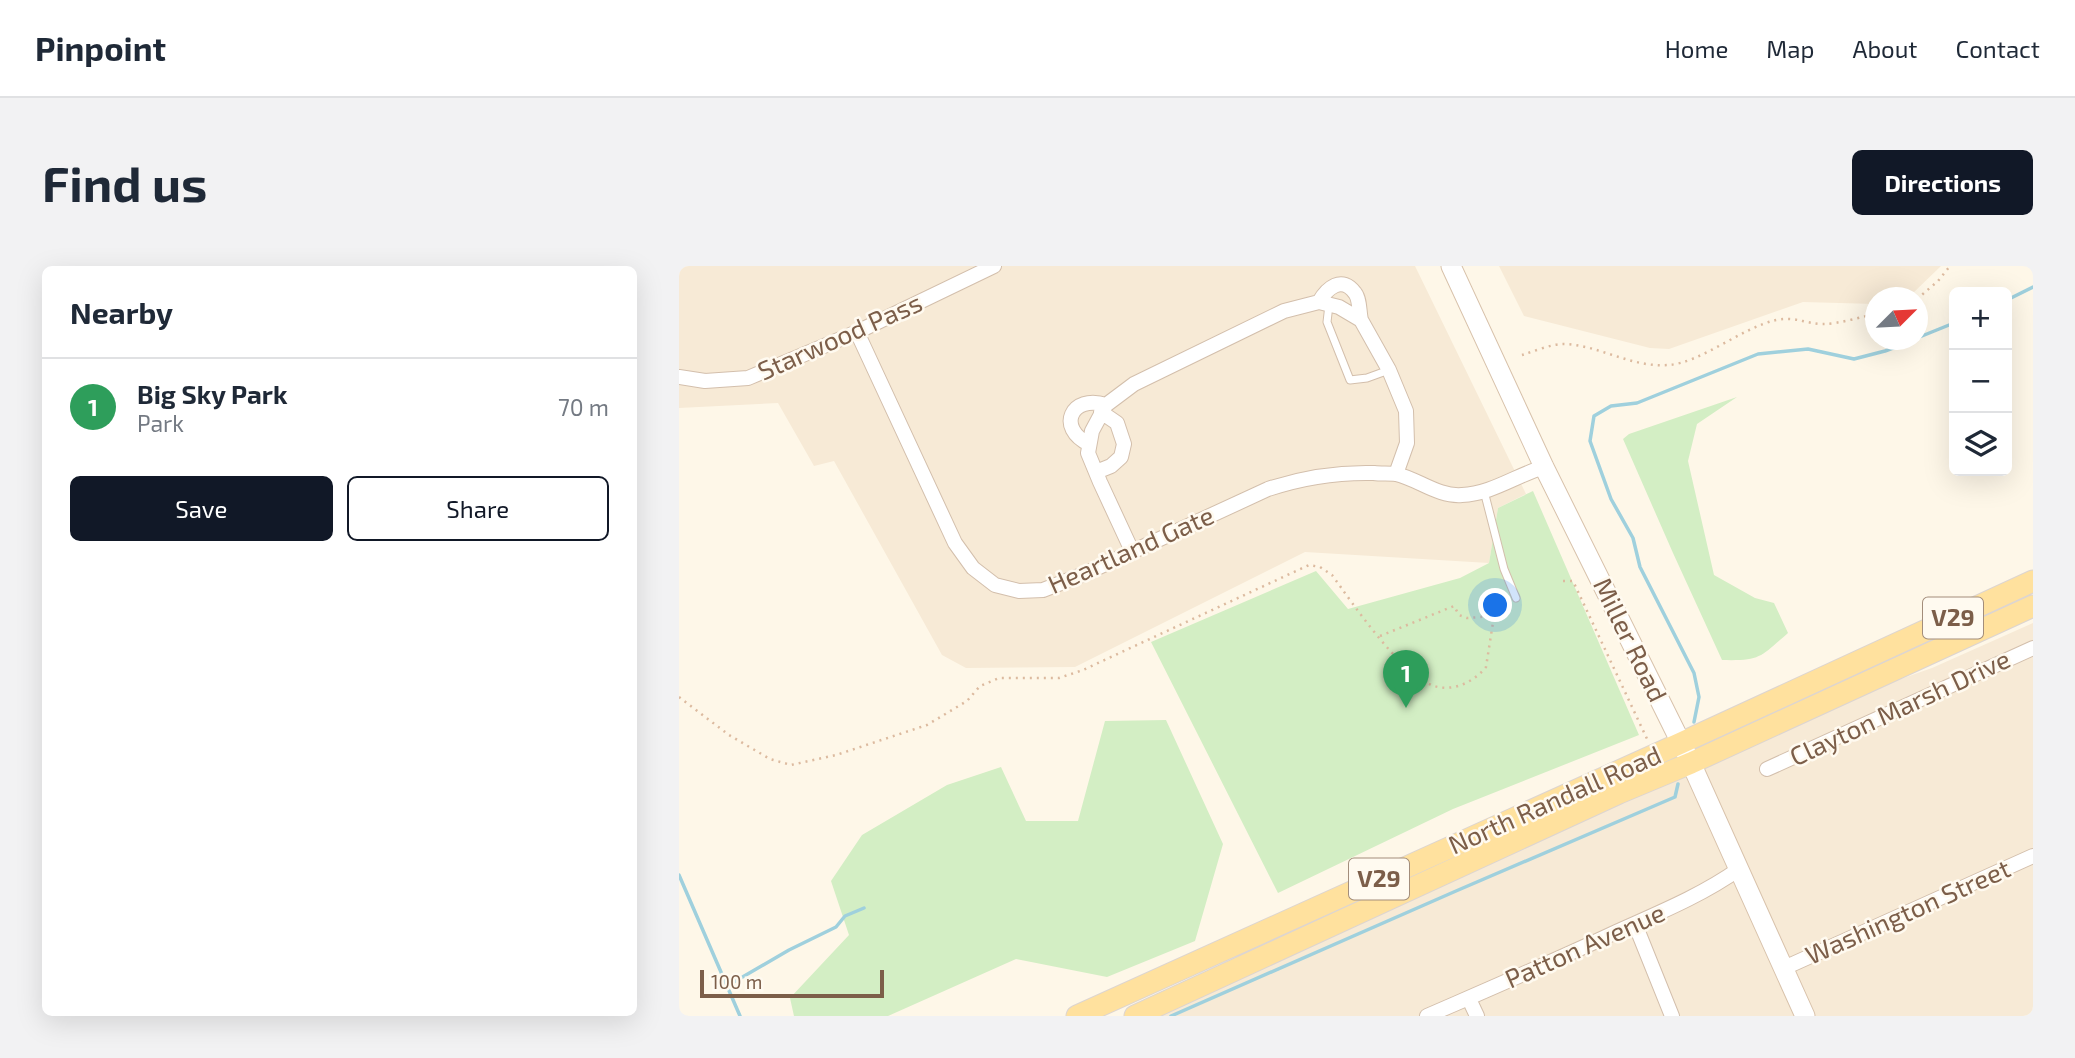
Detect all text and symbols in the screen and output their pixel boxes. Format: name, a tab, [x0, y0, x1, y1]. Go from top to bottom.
text: Pinpoint	[35, 28, 166, 68]
text: Home	[1665, 34, 1728, 63]
text: Map	[1766, 34, 1814, 63]
text: About	[1852, 34, 1918, 63]
text: Contact	[1956, 34, 2040, 63]
button: Directions	[1852, 150, 2033, 215]
text: Find us	[42, 153, 207, 212]
street label: Starwood Pass	[752, 286, 926, 386]
north arrow	[1865, 287, 1928, 350]
map controls	[1949, 287, 2012, 476]
button: +	[1949, 287, 2012, 350]
text: Nearby	[70, 294, 173, 330]
button: −	[1949, 350, 2012, 413]
text: Big Sky Park	[137, 378, 287, 409]
text: 1	[88, 393, 98, 421]
text: 70 m	[558, 393, 609, 421]
text: Park	[137, 409, 184, 437]
button: layers	[1949, 413, 2012, 476]
button: Save	[70, 476, 333, 541]
button: Share	[347, 476, 609, 541]
street label: Heartland Gate	[1043, 498, 1218, 599]
street label: Miller Road	[1588, 572, 1675, 706]
your location	[1478, 588, 1512, 622]
road number: V29	[1923, 598, 1983, 638]
street label: Clayton Marsh Drive	[1784, 642, 2014, 771]
pin: 1	[1383, 650, 1429, 708]
street label: North Randall Road	[1443, 738, 1665, 859]
street label: Washington Street	[1800, 852, 2015, 970]
road number: V29	[1349, 858, 1409, 900]
street label: Patton Avenue	[1500, 896, 1669, 994]
scale bar	[700, 967, 884, 999]
text: 100 m	[711, 970, 762, 993]

